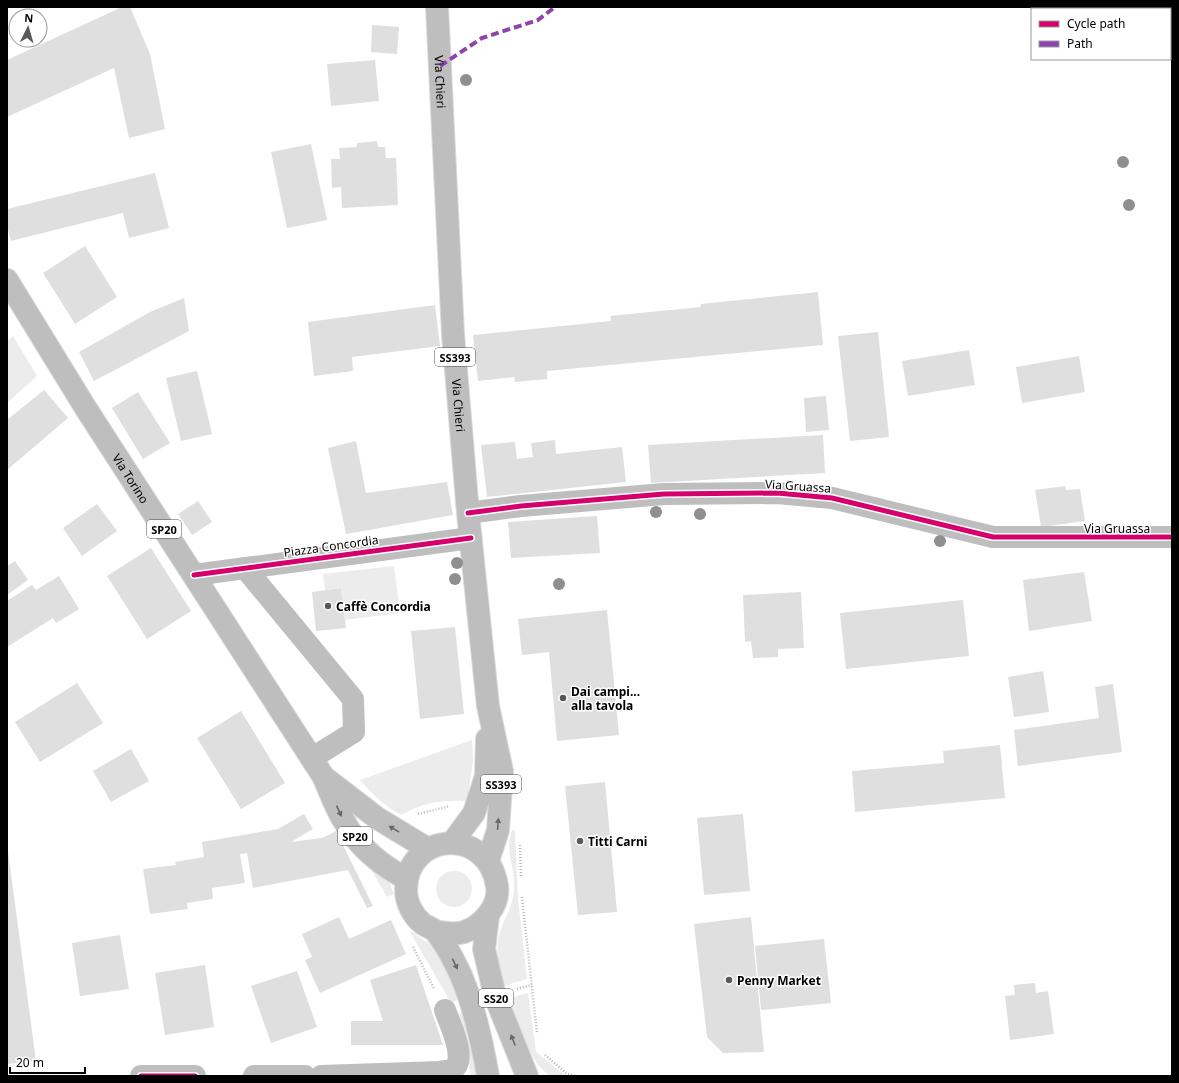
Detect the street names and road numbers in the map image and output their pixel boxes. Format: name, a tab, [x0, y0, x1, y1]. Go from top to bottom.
street label: Via Chieri	[431, 55, 450, 109]
road number: SS393	[435, 348, 475, 366]
street label: Via Chieri	[448, 378, 470, 433]
street label: Via Torino	[109, 450, 153, 507]
street label: Via Gruassa	[764, 475, 832, 497]
road number: SP20	[147, 520, 181, 538]
street label: Via Gruassa	[1084, 520, 1150, 537]
street label: Piazza Concordia	[283, 531, 379, 561]
road number: SS393	[481, 775, 521, 793]
road number: SP20	[338, 827, 372, 845]
road number: SS20	[479, 989, 513, 1007]

